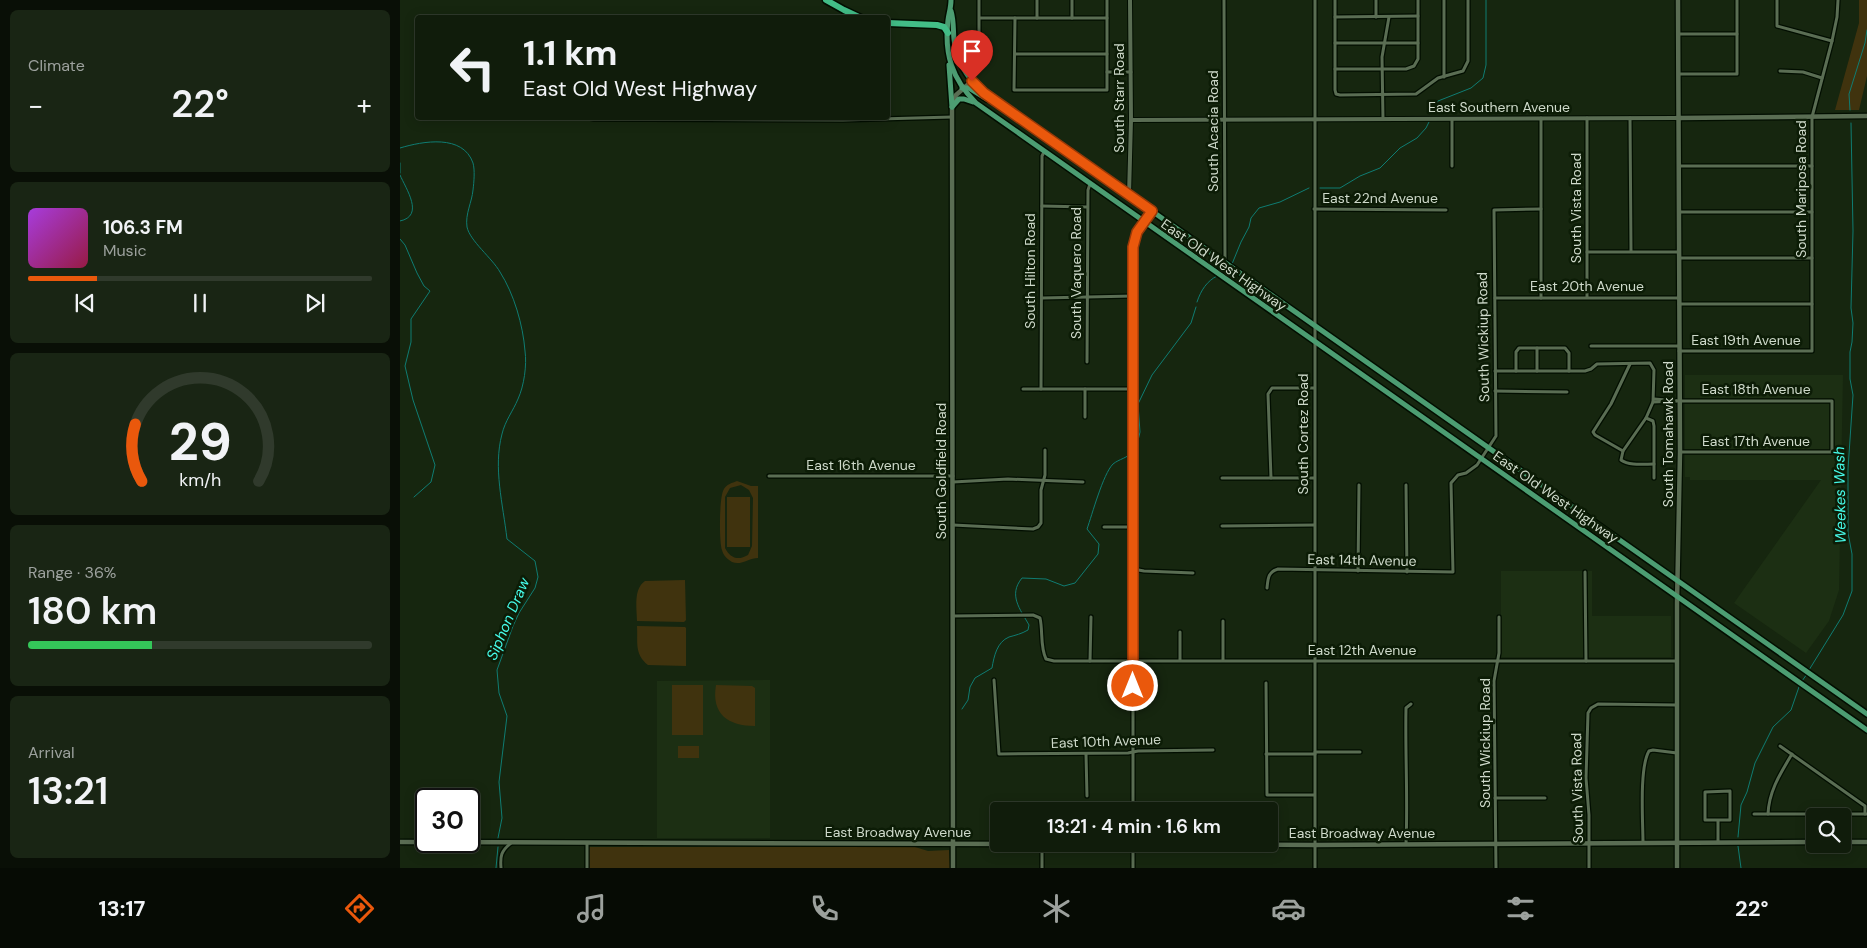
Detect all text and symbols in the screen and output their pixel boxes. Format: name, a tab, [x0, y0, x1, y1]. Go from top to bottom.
text: 1.1 km	[523, 30, 618, 76]
pin	[951, 30, 993, 81]
icon: left	[440, 35, 505, 100]
icon: arrive	[958, 37, 986, 65]
street label: South Starr Road	[1110, 43, 1128, 153]
text: Climate	[28, 55, 85, 76]
street label: South Acacia Road	[1204, 70, 1222, 192]
text: East Old West Highway	[523, 74, 757, 103]
text: 22°	[171, 79, 229, 129]
text: −	[28, 87, 43, 124]
text: +	[357, 87, 372, 124]
street label: East Southern Avenue	[1428, 98, 1570, 116]
street label: South Mariposa Road	[1792, 120, 1810, 258]
street label: South Vista Road	[1567, 153, 1585, 263]
street label: East 22nd Avenue	[1322, 189, 1438, 207]
street label: South Vaquero Road	[1067, 207, 1085, 339]
street label: South Hilton Road	[1021, 213, 1039, 329]
text: 106.3 FM	[103, 215, 183, 240]
street label: East Old West Highway	[1158, 215, 1290, 315]
text: Music	[103, 240, 147, 261]
street label: South Wickiup Road	[1473, 272, 1493, 402]
street label: East 20th Avenue	[1530, 277, 1644, 295]
icon: previous	[71, 289, 99, 317]
icon: pause	[186, 289, 214, 317]
icon: next	[301, 289, 329, 317]
street label: East 19th Avenue	[1691, 331, 1801, 349]
street label: South Tomahawk Road	[1659, 361, 1677, 507]
street label: South Cortez Road	[1294, 373, 1312, 495]
street label: East 18th Avenue	[1701, 380, 1811, 398]
street label: South Goldfield Road	[932, 403, 950, 539]
text: 29	[169, 408, 231, 476]
street label: East 17th Avenue	[1702, 432, 1810, 450]
water label: Weekes Wash	[1829, 446, 1851, 544]
street label: East Old West Highway	[1490, 447, 1622, 547]
street label: East 16th Avenue	[806, 456, 916, 474]
text: km/h	[179, 468, 221, 492]
street label: East 14th Avenue	[1307, 550, 1417, 570]
text: Range · 36%	[28, 562, 116, 583]
water label: Siphon Draw	[482, 574, 535, 663]
text: 180 km	[28, 586, 157, 636]
street label: East 12th Avenue	[1308, 641, 1416, 659]
position arrow	[1106, 659, 1158, 711]
street label: South Wickiup Road	[1476, 678, 1494, 808]
street label: East 10th Avenue	[1051, 730, 1161, 752]
street label: South Vista Road	[1567, 733, 1587, 843]
text: Arrival	[28, 742, 75, 763]
text: 13:21	[28, 766, 108, 816]
speed limit sign: 30	[415, 788, 480, 853]
map controls	[1806, 808, 1851, 853]
button: search	[1806, 808, 1851, 853]
text: 13:21 · 4 min · 1.6 km	[1047, 814, 1221, 839]
street label: East Broadway Avenue	[825, 823, 971, 841]
street label: East Broadway Avenue	[1289, 824, 1435, 842]
icon: directions	[342, 891, 377, 926]
icon: music	[574, 891, 609, 926]
icon: phone	[807, 891, 842, 926]
icon: climate	[1039, 891, 1074, 926]
icon: car	[1271, 891, 1306, 926]
icon: filters	[1503, 891, 1538, 926]
text: 13:17	[99, 894, 145, 923]
text: 22°	[1735, 894, 1768, 923]

